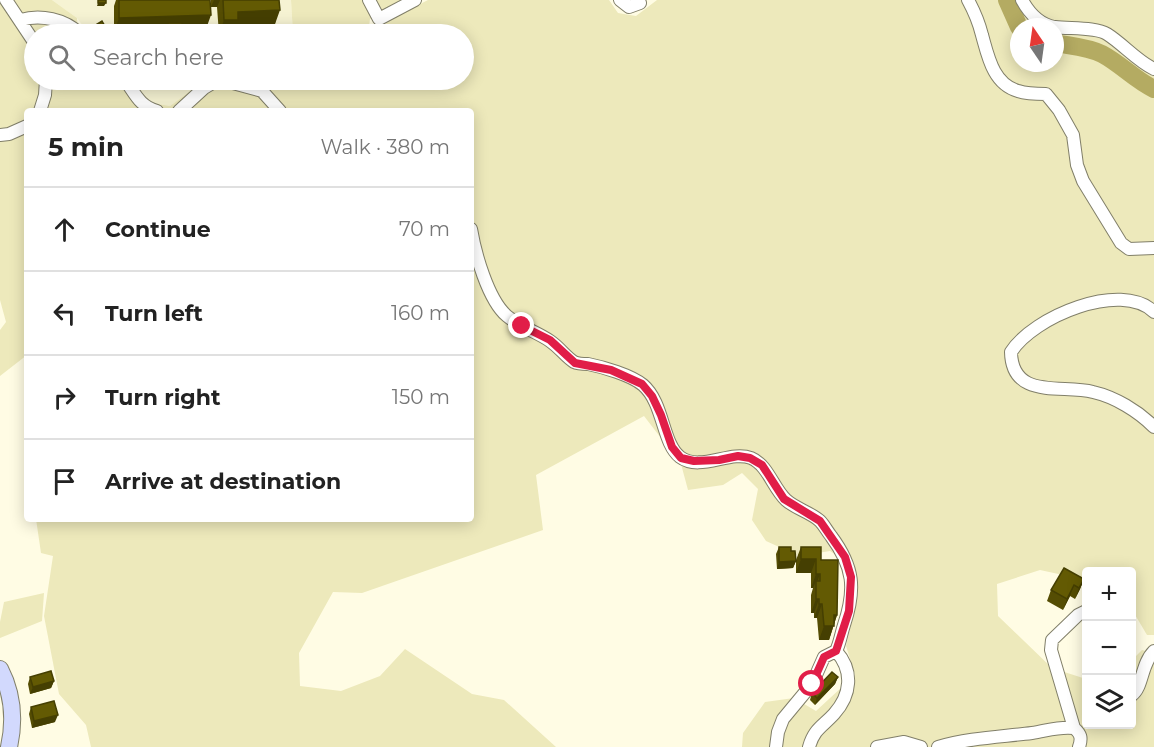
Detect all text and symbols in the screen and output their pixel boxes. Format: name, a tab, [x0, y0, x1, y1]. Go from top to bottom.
north arrow	[1010, 18, 1064, 72]
search box	[24, 24, 474, 90]
icon: search	[45, 41, 78, 74]
text: Search here	[93, 44, 224, 71]
text: 5 min	[48, 131, 124, 163]
text: Walk · 380 m	[320, 135, 450, 159]
icon: ahead	[48, 213, 81, 246]
text: Continue	[105, 216, 211, 243]
text: 70 m	[399, 217, 450, 241]
icon: left	[48, 297, 81, 330]
text: Turn left	[105, 300, 203, 327]
text: 160 m	[391, 301, 450, 325]
route end	[508, 312, 534, 338]
icon: right	[48, 381, 81, 414]
text: Turn right	[105, 384, 220, 411]
text: 150 m	[392, 385, 450, 409]
icon: arrive	[48, 465, 81, 498]
text: Arrive at destination	[105, 468, 341, 495]
map controls	[1082, 567, 1136, 729]
button: +	[1082, 567, 1136, 621]
button: −	[1082, 621, 1136, 675]
route start	[798, 670, 824, 696]
button: layers	[1082, 675, 1136, 729]

